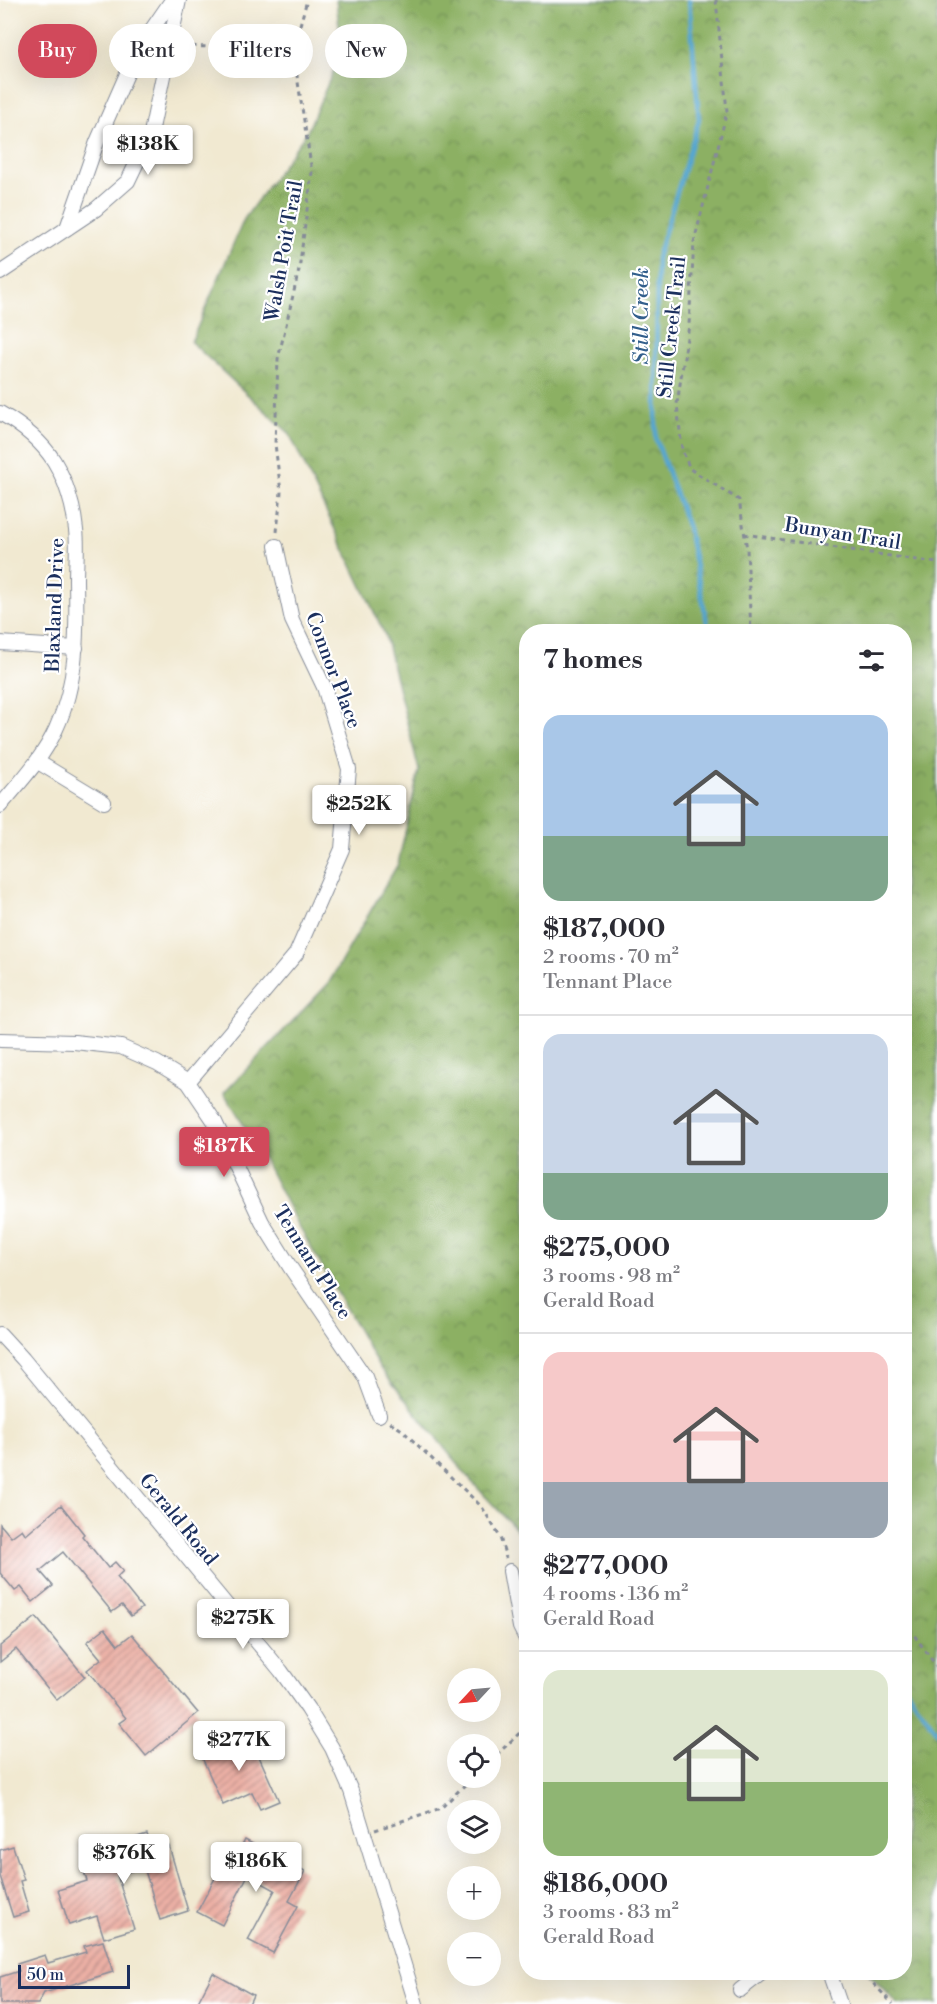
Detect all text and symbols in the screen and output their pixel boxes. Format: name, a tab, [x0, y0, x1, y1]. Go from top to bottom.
chip: Buy	[18, 24, 97, 78]
chip: Rent	[109, 24, 196, 78]
chip: Filters	[208, 24, 313, 78]
chip: New	[325, 24, 407, 78]
pin: $138K	[106, 125, 190, 176]
text: $138K	[117, 132, 179, 157]
street label: Walsh Poit Trail	[260, 178, 309, 325]
street label: Still Creek Trail	[653, 255, 692, 399]
water label: Still Creek	[629, 267, 655, 365]
street label: Bunyan Trail	[782, 513, 903, 556]
street label: Blaxland Drive	[41, 537, 70, 674]
street label: Connor Place	[299, 609, 366, 732]
text: 7 homes	[543, 644, 643, 676]
icon: filters	[855, 644, 888, 677]
icon: home	[662, 754, 770, 862]
pin: $252K	[317, 785, 401, 836]
text: $252K	[326, 792, 392, 817]
text: $187,000	[543, 913, 665, 945]
text: 2 rooms · 70 m²	[543, 945, 679, 970]
text: Tennant Place	[543, 970, 672, 995]
icon: home	[662, 1073, 770, 1181]
pin: $187K	[182, 1127, 266, 1178]
text: $187K	[193, 1134, 255, 1159]
street label: Tennant Place	[267, 1201, 357, 1324]
text: $275,000	[543, 1232, 670, 1264]
text: 3 rooms · 98 m²	[543, 1264, 680, 1289]
text: Gerald Road	[543, 1289, 654, 1314]
icon: home	[662, 1391, 770, 1499]
street label: Gerald Road	[133, 1469, 223, 1572]
text: $277,000	[543, 1550, 668, 1582]
text: 4 rooms · 136 m²	[543, 1582, 688, 1607]
pin: $275K	[201, 1599, 285, 1650]
text: $275K	[211, 1606, 275, 1631]
text: Gerald Road	[543, 1607, 654, 1632]
north arrow	[447, 1668, 501, 1722]
map controls	[447, 1668, 501, 1986]
icon: home	[662, 1709, 770, 1817]
pin: $277K	[197, 1721, 281, 1772]
text: $277K	[207, 1728, 271, 1753]
button: locate	[447, 1734, 501, 1788]
button: layers	[447, 1800, 501, 1854]
pin: $376K	[82, 1834, 166, 1885]
text: $376K	[92, 1841, 156, 1866]
pin: $186K	[214, 1842, 298, 1893]
text: $186K	[225, 1849, 287, 1874]
button: +	[447, 1866, 501, 1920]
text: $186,000	[543, 1868, 668, 1900]
text: 3 rooms · 83 m²	[543, 1900, 679, 1925]
text: Gerald Road	[543, 1925, 654, 1950]
button: −	[447, 1932, 501, 1986]
scale bar	[18, 1962, 130, 1990]
text: 50 m	[27, 1965, 64, 1985]

